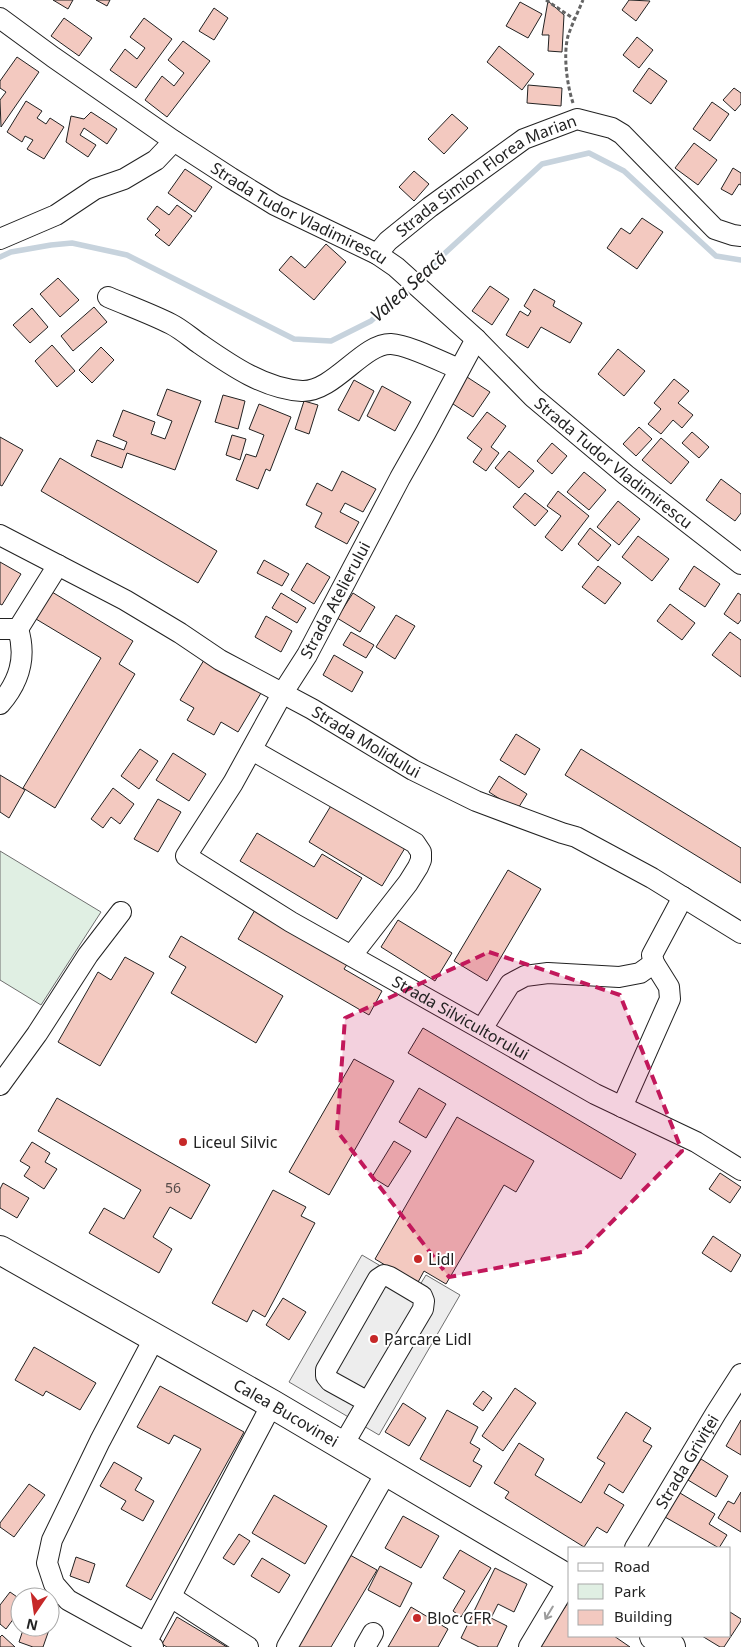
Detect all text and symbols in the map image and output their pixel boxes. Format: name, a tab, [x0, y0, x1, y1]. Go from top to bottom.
street label: Strada Simion Florea Marian	[391, 109, 579, 242]
street label: Strada Tudor Vladimirescu	[207, 157, 392, 269]
water label: Valea Seacă	[365, 245, 451, 327]
street label: Strada Tudor Vladimirescu	[530, 392, 697, 534]
street label: Strada Atelierului	[295, 538, 375, 662]
street label: Strada Molidului	[308, 701, 424, 783]
street label: Strada Silvicultorului	[388, 970, 533, 1065]
place label: Liceul Silvic	[193, 1131, 278, 1153]
marker: Liceul Silvic	[177, 1136, 189, 1148]
house number: 56	[165, 1178, 181, 1197]
place label: Lidl	[428, 1248, 454, 1270]
marker: Lidl	[412, 1253, 424, 1265]
place label: Parcare Lidl	[384, 1328, 472, 1350]
marker: Parcare Lidl	[368, 1333, 380, 1345]
street label: Calea Bucovinei	[229, 1373, 343, 1452]
street label: Strada Griviței	[650, 1410, 724, 1513]
legend	[568, 1547, 731, 1637]
text: Road	[614, 1556, 650, 1576]
text: Park	[614, 1581, 646, 1601]
north arrow	[10, 1587, 60, 1637]
one-way arrow	[544, 1606, 554, 1620]
text: Building	[614, 1606, 672, 1626]
place label: Bloc CFR	[427, 1607, 491, 1629]
marker: Bloc CFR	[411, 1612, 423, 1624]
text: N	[24, 1615, 40, 1636]

